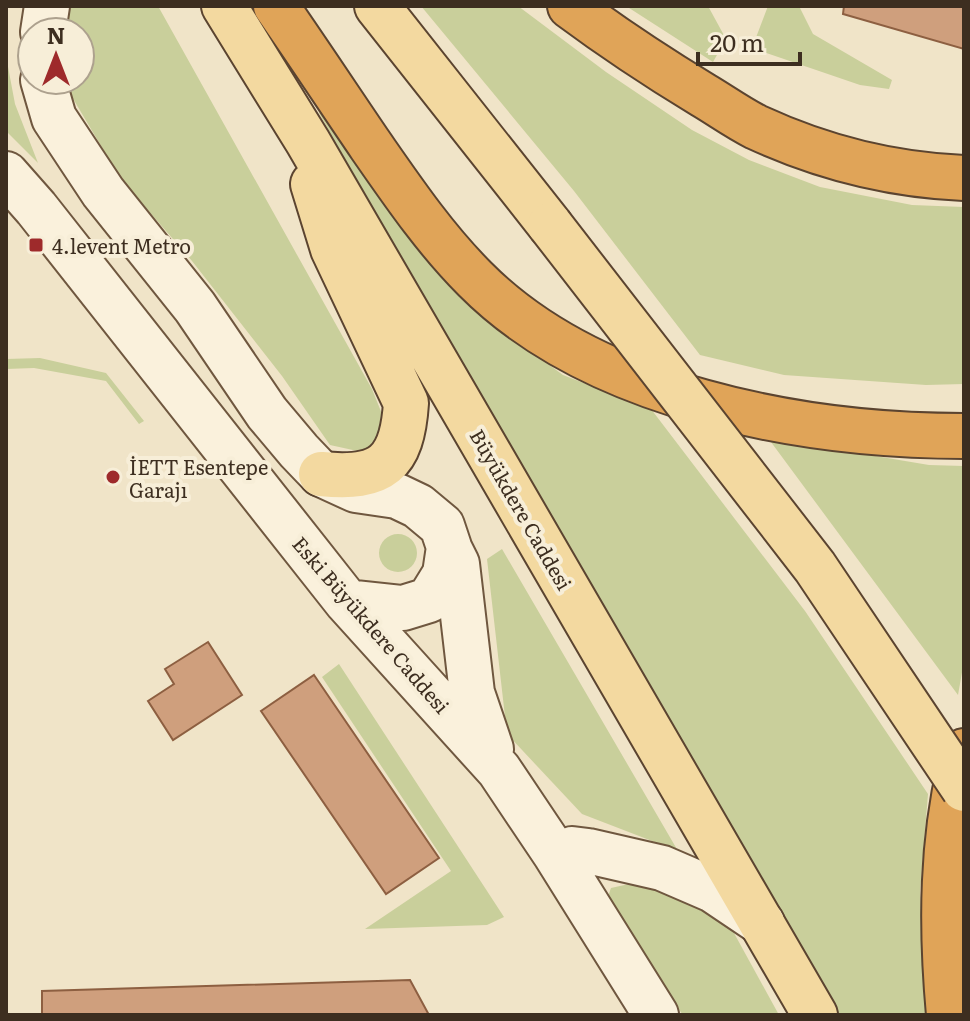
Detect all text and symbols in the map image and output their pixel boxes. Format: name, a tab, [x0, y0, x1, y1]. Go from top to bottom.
north arrow	[16, 16, 96, 96]
scale bar	[698, 16, 800, 66]
text: N	[47, 18, 65, 51]
text: 20 m	[710, 24, 764, 59]
place label: 4.levent Metro	[52, 230, 191, 260]
marker: 4.levent Metro	[27, 236, 45, 254]
street label: Büyükdere Caddesi	[464, 423, 581, 595]
place label: İETT Esentepe Garajı	[129, 451, 268, 504]
marker: İETT Esentepe Garajı	[104, 468, 122, 486]
street label: Eski Büyükdere Caddesi	[286, 529, 458, 719]

